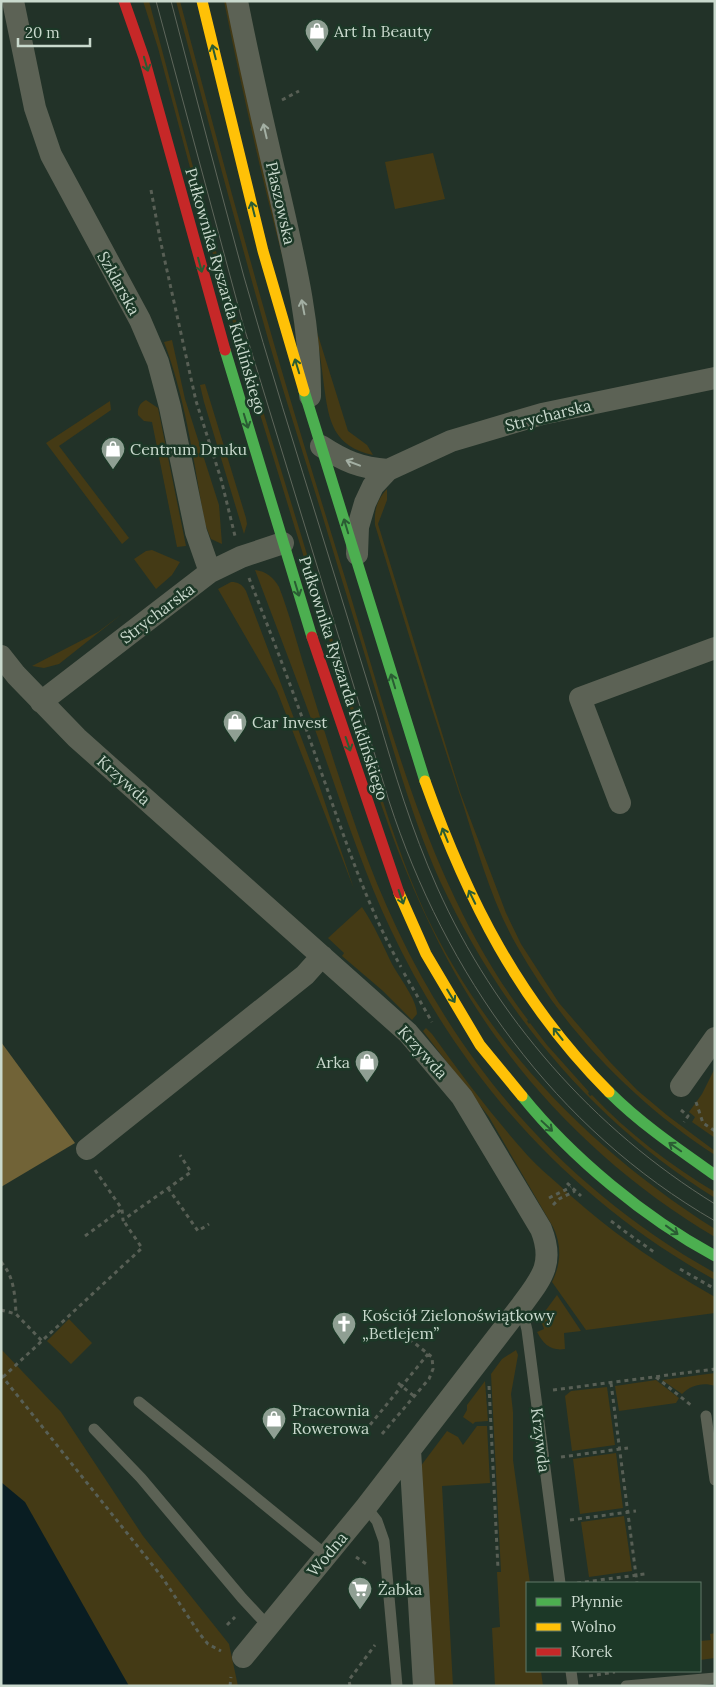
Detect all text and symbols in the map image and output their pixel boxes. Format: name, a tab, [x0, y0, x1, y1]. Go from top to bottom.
scale bar	[18, 15, 90, 47]
shop icon: Art In Beauty	[304, 18, 330, 52]
place label: Art In Beauty	[333, 21, 432, 41]
text: 20 m	[25, 23, 60, 42]
one-way arrow	[209, 44, 218, 60]
one-way arrow	[141, 56, 151, 72]
one-way arrow	[260, 123, 269, 139]
street label: Płaszowska	[262, 160, 300, 246]
street label: Pułkownika Ryszarda Kuklińskiego	[181, 165, 271, 417]
one-way arrow	[248, 202, 257, 218]
street label: Szklarska	[93, 248, 145, 318]
one-way arrow	[196, 256, 205, 272]
one-way arrow	[298, 299, 307, 315]
one-way arrow	[292, 358, 301, 374]
street label: Strycharska	[503, 395, 593, 435]
one-way arrow	[241, 412, 251, 428]
shop icon: Centrum Druku	[100, 436, 126, 470]
place label: Centrum Druku	[130, 439, 248, 459]
one-way arrow	[346, 458, 361, 467]
one-way arrow	[340, 518, 350, 534]
street label: Pułkownika Ryszarda Kuklińskiego	[295, 553, 393, 803]
street label: Strycharska	[116, 578, 198, 648]
one-way arrow	[293, 581, 303, 597]
one-way arrow	[388, 673, 398, 689]
shop icon: Car Invest	[222, 709, 248, 743]
place label: Car Invest	[252, 712, 328, 732]
one-way arrow	[343, 736, 353, 752]
street label: Krzywda	[93, 751, 155, 809]
one-way arrow	[440, 828, 450, 843]
one-way arrow	[397, 889, 406, 905]
one-way arrow	[467, 890, 476, 905]
one-way arrow	[447, 988, 457, 1002]
street label: Krzywda	[394, 1021, 452, 1083]
one-way arrow	[553, 1028, 564, 1041]
shop icon: Arka	[354, 1049, 380, 1083]
place label: Arka	[315, 1052, 350, 1072]
one-way arrow	[541, 1120, 554, 1132]
one-way arrow	[668, 1142, 682, 1152]
one-way arrow	[665, 1225, 679, 1235]
place label: Kościół Zielonoświątkowy „Betlejem”	[362, 1305, 555, 1343]
church icon: Kościół Zielonoświątkowy „Betlejem”	[331, 1311, 357, 1345]
place label: Pracownia Rowerowa	[292, 1400, 370, 1438]
shop icon: Pracownia Rowerowa	[261, 1406, 287, 1440]
street label: Krzywda	[527, 1407, 555, 1473]
street label: Wodna	[303, 1528, 351, 1580]
supermarket icon: Żabka	[347, 1576, 373, 1610]
place label: Żabka	[378, 1579, 422, 1599]
legend	[526, 1582, 701, 1672]
text: Płynnie	[571, 1592, 623, 1611]
text: Wolno	[571, 1617, 616, 1636]
text: Korek	[571, 1642, 612, 1661]

